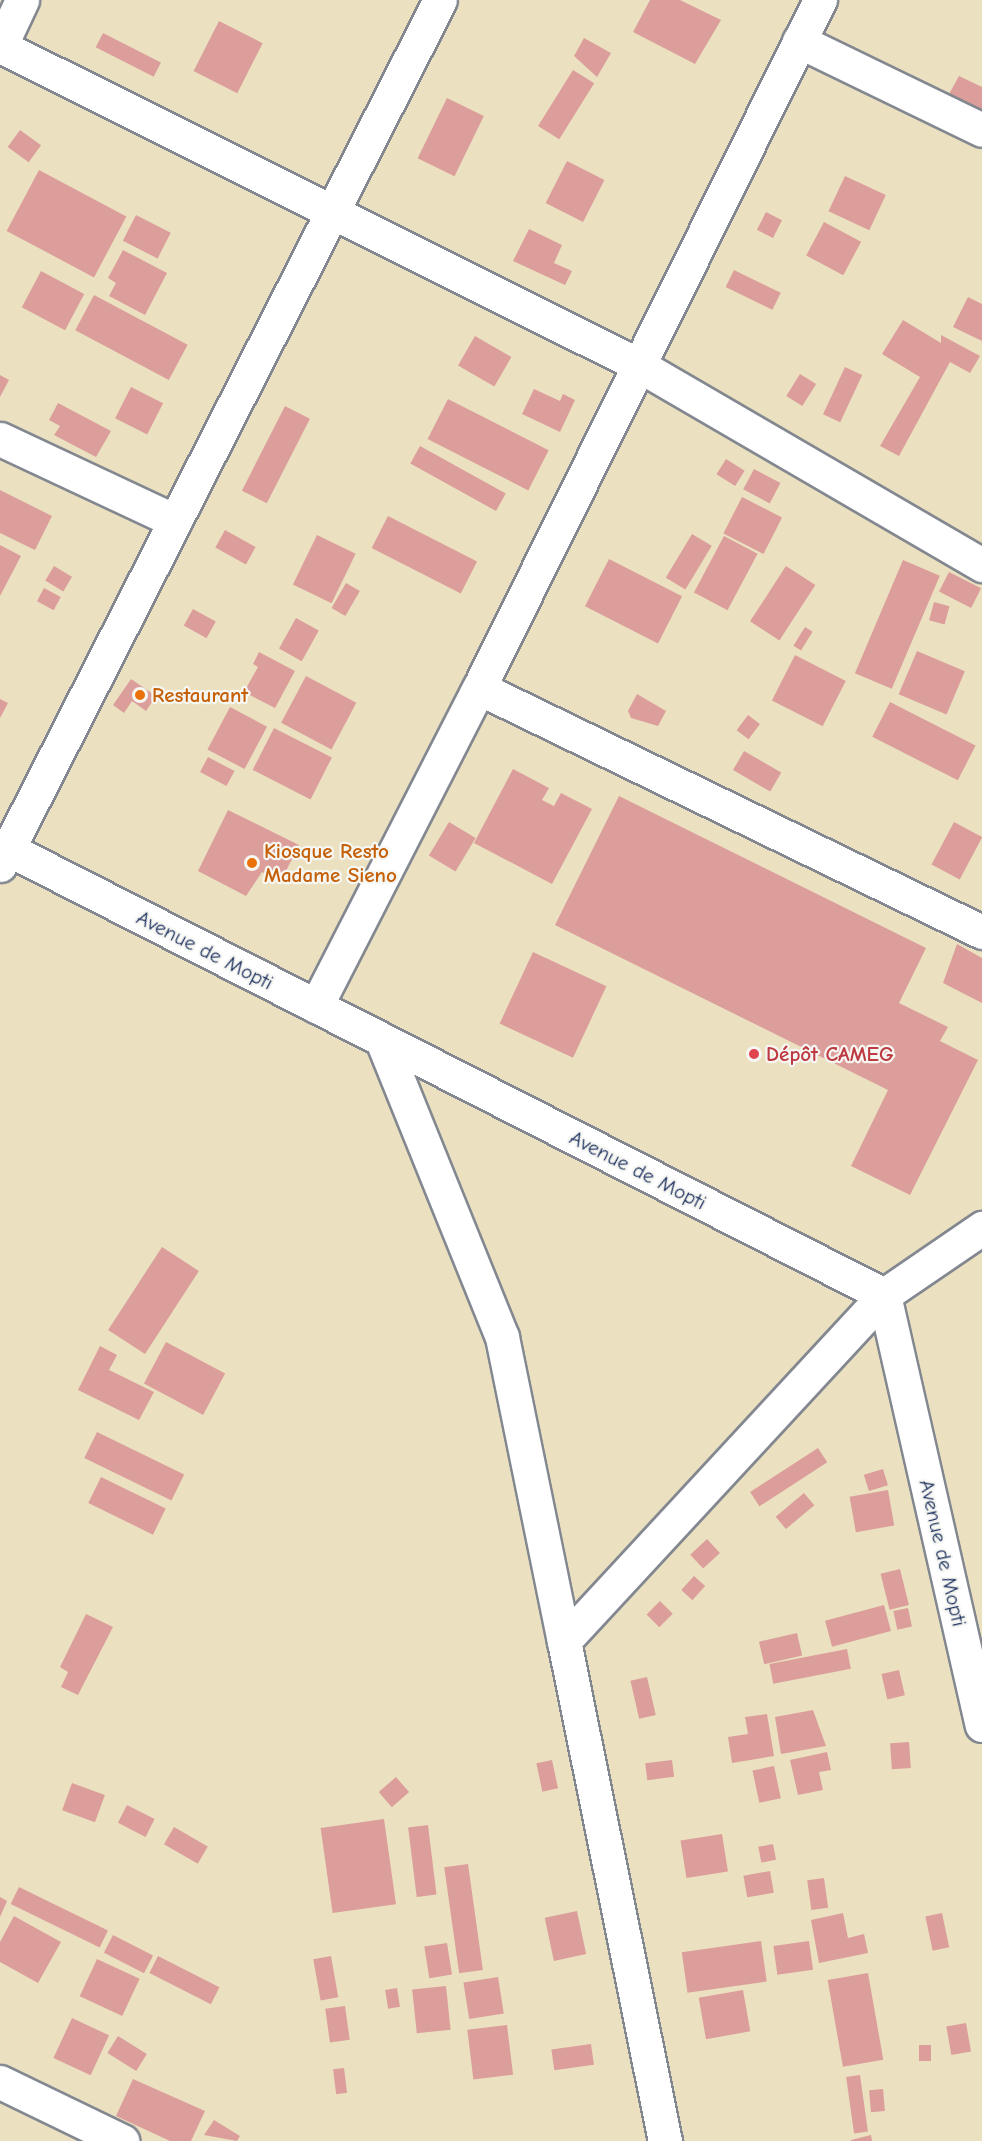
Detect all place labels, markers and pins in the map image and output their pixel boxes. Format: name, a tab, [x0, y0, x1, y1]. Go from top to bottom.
place label: Restaurant	[152, 682, 248, 708]
marker: Restaurant	[133, 688, 147, 702]
place label: Kiosque Resto Madame Sieno	[264, 838, 397, 888]
marker: Kiosque Resto Madame Sieno	[245, 856, 259, 870]
place label: Dépôt CAMEG	[766, 1041, 894, 1067]
marker: Dépôt CAMEG	[747, 1047, 761, 1061]

